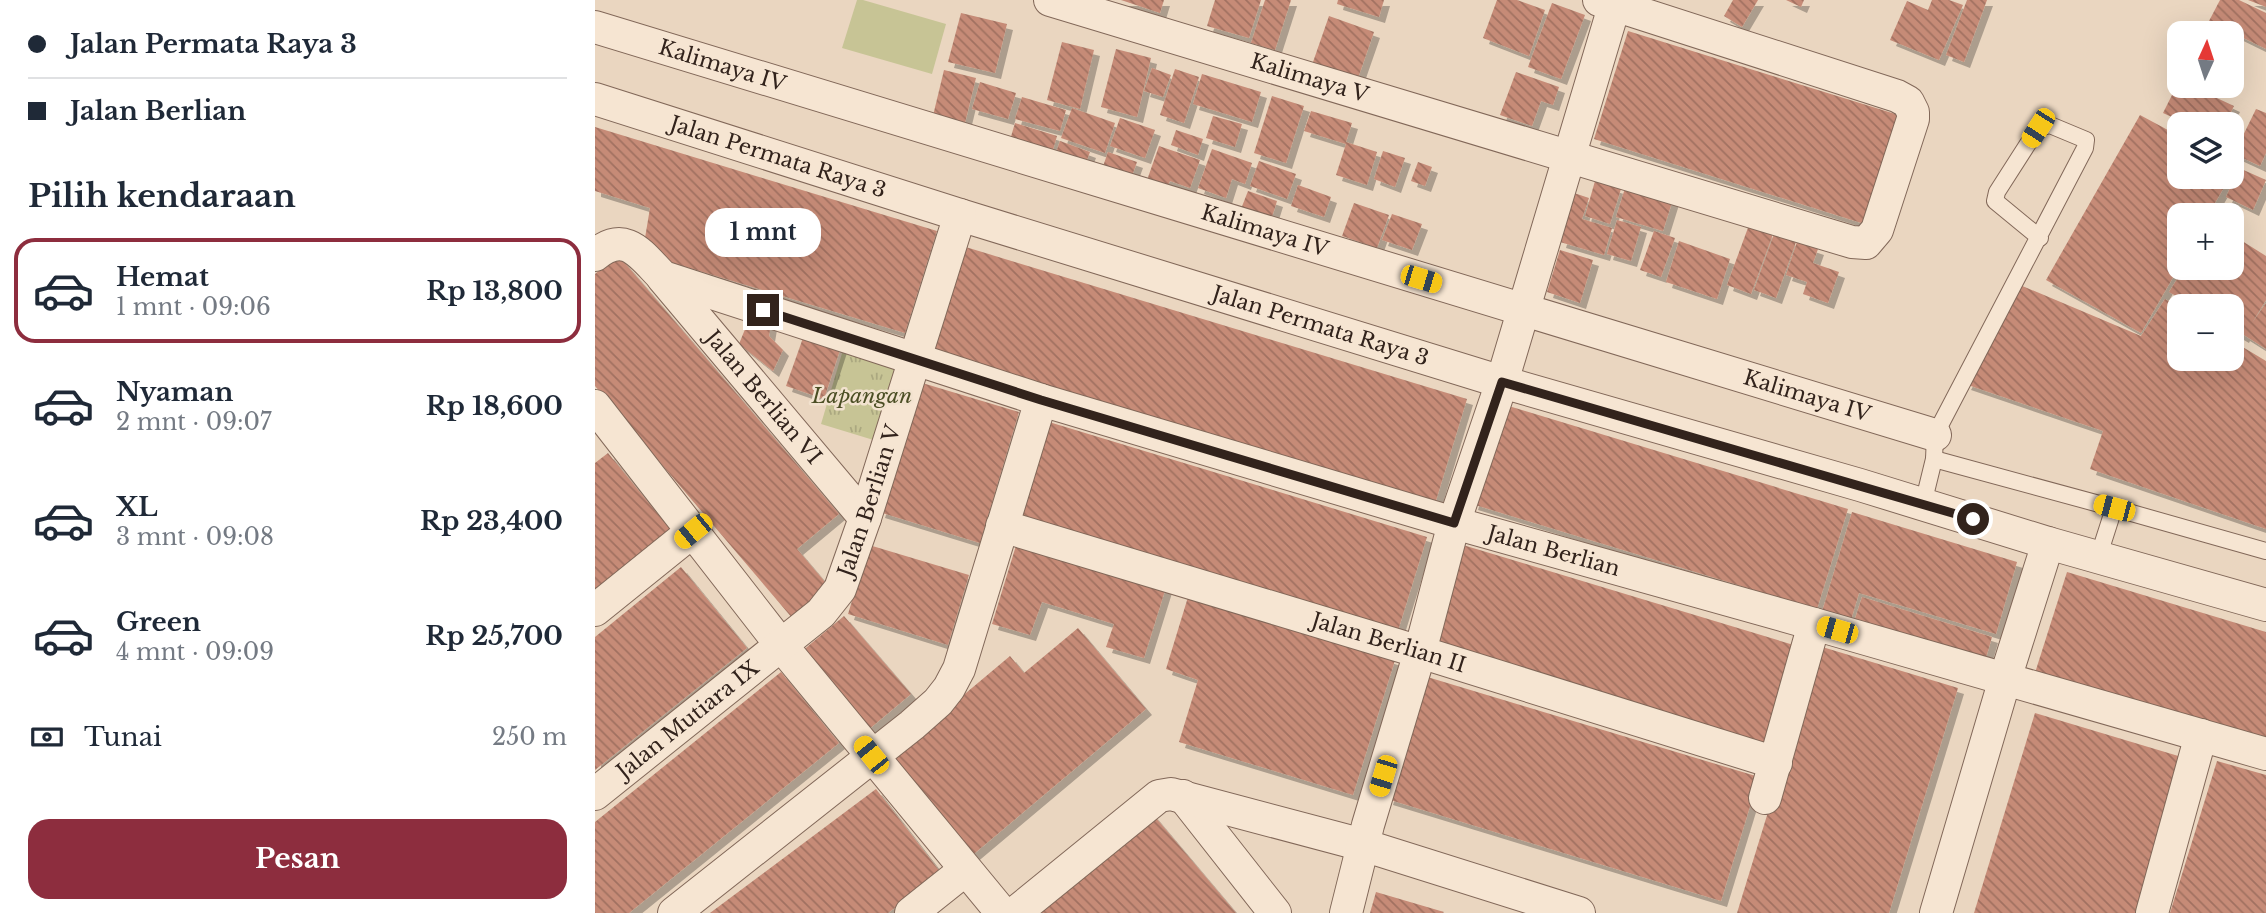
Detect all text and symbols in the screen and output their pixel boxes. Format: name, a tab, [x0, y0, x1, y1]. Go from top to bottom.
north arrow	[2167, 21, 2243, 98]
map controls	[2167, 21, 2244, 371]
text: Jalan Permata Raya 3	[70, 28, 357, 60]
street label: Kalimaya IV	[656, 34, 789, 97]
street label: Kalimaya V	[1247, 48, 1372, 109]
text: Jalan Berlian	[70, 95, 246, 127]
car	[2018, 105, 2059, 151]
street label: Jalan Permata Raya 3	[664, 110, 889, 204]
button: layers	[2167, 112, 2244, 189]
text: Pilih kendaraan	[28, 176, 296, 216]
street label: Kalimaya IV	[1198, 199, 1332, 263]
button: +	[2167, 203, 2244, 280]
callout: 1 mnt	[705, 208, 821, 258]
text: 1 mnt	[729, 218, 797, 246]
icon: car	[32, 259, 95, 322]
text: Hemat	[116, 261, 209, 293]
car	[1398, 263, 1445, 295]
text: Rp 13,800	[426, 275, 563, 307]
street label: Jalan Permata Raya 3	[1206, 280, 1432, 372]
text: 1 mnt · 09:06	[116, 293, 271, 321]
route end	[747, 294, 779, 326]
button: −	[2167, 294, 2244, 371]
street label: Jalan Berlian VI	[698, 323, 827, 470]
street label: Kalimaya IV	[1740, 364, 1874, 428]
icon: car	[32, 374, 95, 437]
text: Nyaman	[116, 376, 233, 408]
park label: Lapangan	[811, 383, 912, 409]
text: Rp 18,600	[426, 390, 563, 422]
text: 2 mnt · 09:07	[116, 408, 271, 436]
street label: Jalan Berlian V	[831, 421, 906, 583]
icon: car	[32, 489, 95, 552]
text: XL	[116, 491, 158, 523]
car	[2091, 492, 2138, 524]
route start	[1957, 503, 1989, 535]
text: Rp 23,400	[420, 505, 563, 537]
car	[671, 510, 716, 552]
street label: Jalan Berlian	[1481, 519, 1623, 582]
text: 3 mnt · 09:08	[116, 523, 274, 551]
icon: car	[32, 604, 95, 667]
text: Green	[116, 606, 201, 638]
street label: Jalan Berlian II	[1306, 606, 1469, 679]
car	[1814, 614, 1861, 646]
text: Rp 25,700	[425, 620, 563, 652]
text: 4 mnt · 09:09	[116, 638, 274, 666]
street label: Jalan Mutiara IX	[609, 654, 765, 786]
icon: cash	[28, 718, 66, 756]
text: Tunai	[84, 721, 162, 753]
text: 250 m	[492, 723, 567, 751]
car	[850, 732, 893, 778]
car	[1367, 753, 1400, 799]
button: Pesan	[28, 819, 567, 899]

